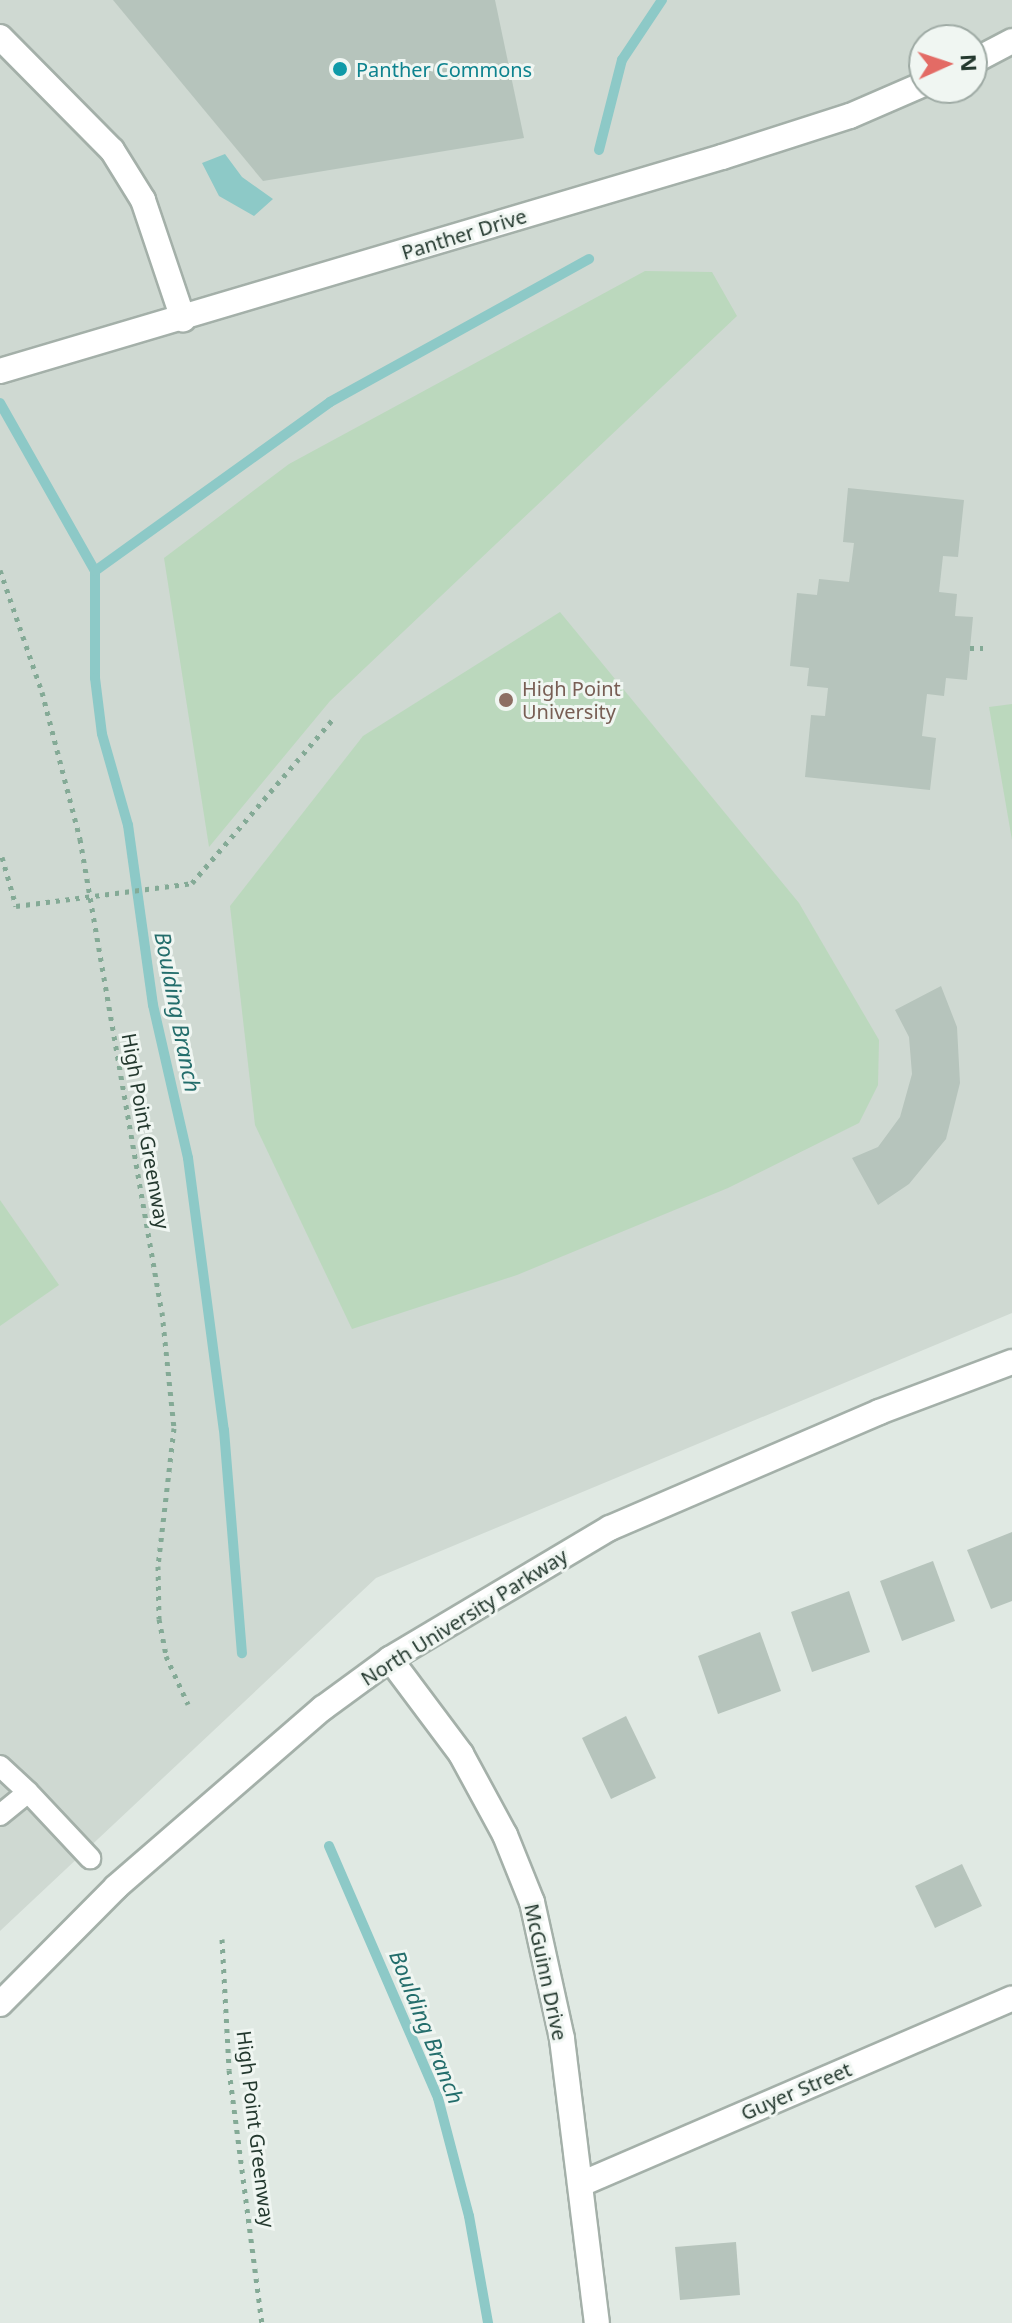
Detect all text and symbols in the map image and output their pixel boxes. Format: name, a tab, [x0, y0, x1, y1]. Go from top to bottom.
north arrow	[908, 24, 988, 104]
text: N	[955, 53, 985, 73]
place label: Panther Commons	[356, 57, 532, 81]
marker: Panther Commons	[331, 60, 349, 78]
street label: Panther Drive	[399, 204, 529, 264]
place label: High Point University	[522, 676, 621, 723]
marker: High Point University	[497, 691, 515, 709]
water label: Boulding Branch	[149, 929, 207, 1095]
street label: High Point Greenway	[117, 1031, 175, 1231]
street label: North University Parkway	[356, 1544, 572, 1690]
street label: McGuinn Drive	[520, 1901, 572, 2043]
water label: Boulding Branch	[384, 1946, 470, 2108]
street label: High Point Greenway	[232, 2029, 280, 2229]
street label: Guyer Street	[737, 2057, 855, 2125]

